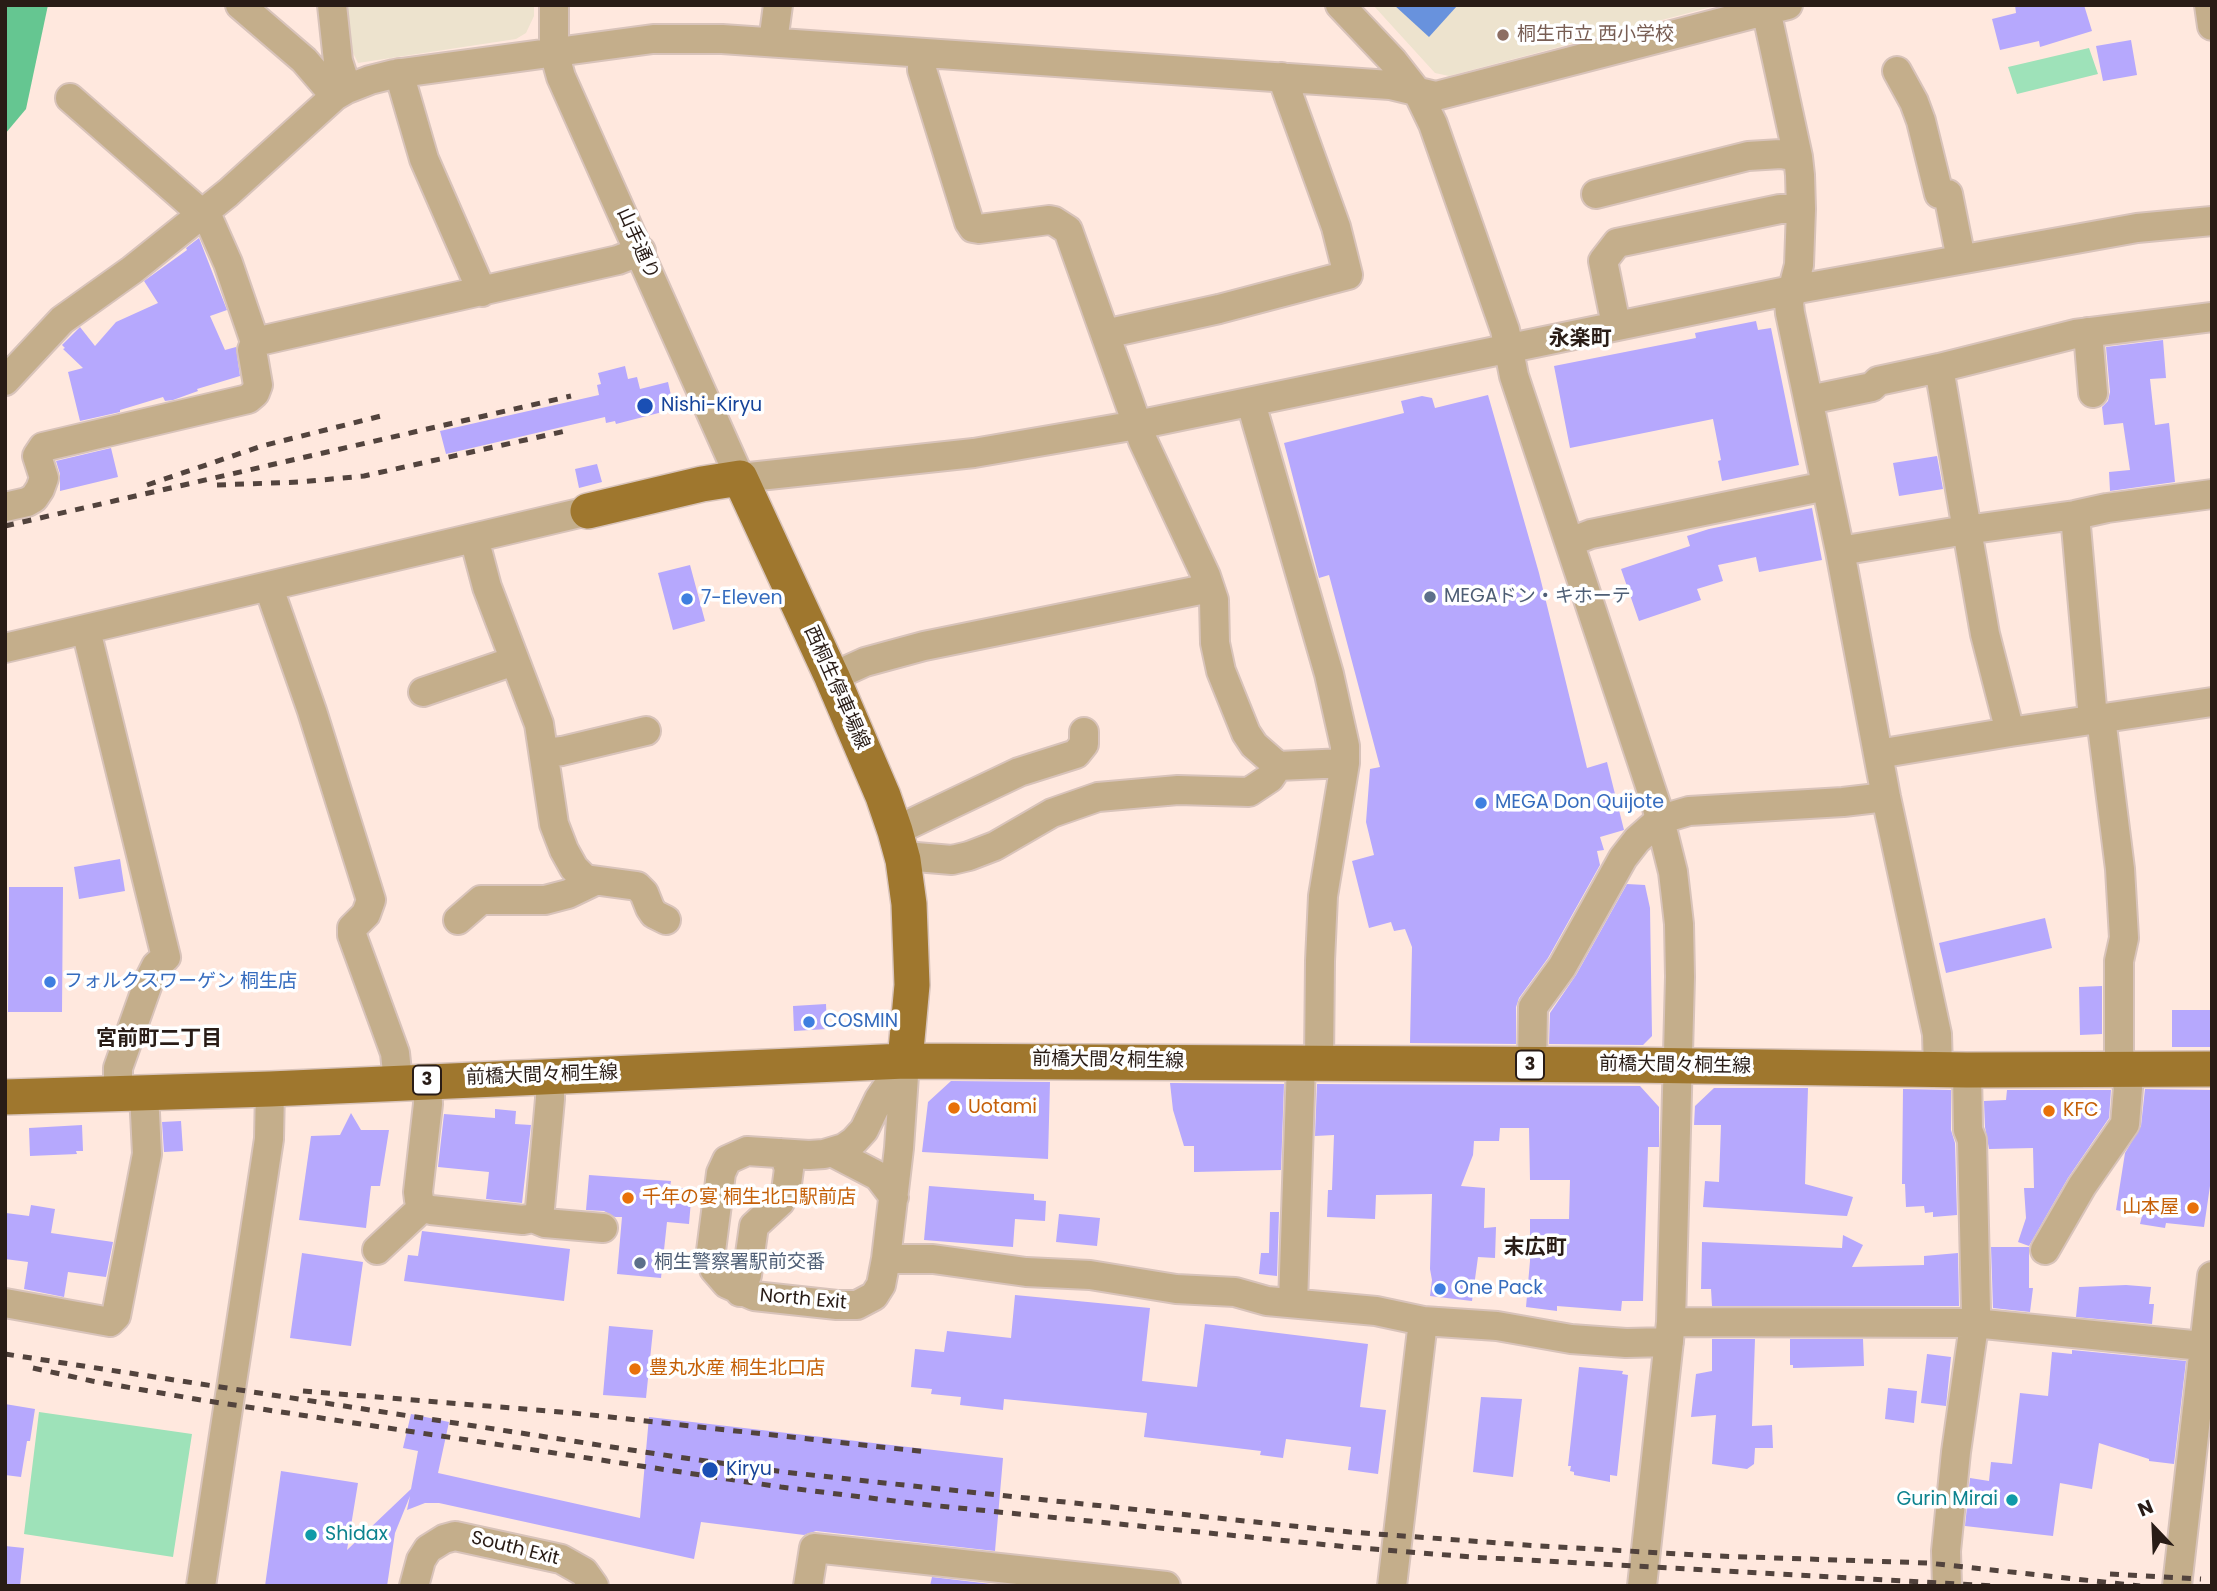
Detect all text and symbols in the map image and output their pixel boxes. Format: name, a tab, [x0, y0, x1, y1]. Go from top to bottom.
place label: 桐生市立 西小学校	[1517, 24, 1674, 46]
marker: 桐生市立 西小学校	[1495, 27, 1511, 43]
street label: 山手通り	[611, 205, 663, 283]
district label: 永楽町	[1549, 327, 1611, 353]
place label: Nishi-Kiryu	[661, 395, 762, 417]
marker: Nishi-Kiryu	[635, 396, 655, 416]
place label: MEGAドン・キホーテ	[1444, 586, 1631, 608]
place label: 7-Eleven	[701, 588, 783, 610]
marker: MEGAドン・キホーテ	[1422, 589, 1438, 605]
marker: 7-Eleven	[679, 591, 695, 607]
street label: 西桐生停車場線	[799, 623, 873, 753]
place label: MEGA Don Quijote	[1495, 792, 1664, 814]
marker: MEGA Don Quijote	[1473, 795, 1489, 811]
place label: フォルクスワーゲン 桐生店	[64, 971, 297, 993]
marker: フォルクスワーゲン 桐生店	[42, 974, 58, 990]
place label: COSMIN	[823, 1011, 898, 1033]
marker: COSMIN	[801, 1014, 817, 1030]
district label: 宮前町二丁目	[96, 1027, 222, 1053]
street label: 前橋大間々桐生線	[1032, 1048, 1184, 1074]
road number: 3	[1516, 1050, 1544, 1080]
street label: 前橋大間々桐生線	[1599, 1053, 1751, 1079]
street label: 前橋大間々桐生線	[466, 1062, 618, 1090]
road number: 3	[413, 1065, 441, 1094]
place label: Uotami	[968, 1097, 1037, 1119]
marker: Uotami	[946, 1100, 962, 1116]
place label: KFC	[2063, 1100, 2099, 1122]
marker: KFC	[2041, 1103, 2057, 1119]
place label: 千年の宴 桐生北口駅前店	[642, 1187, 856, 1209]
marker: 千年の宴 桐生北口駅前店	[620, 1190, 636, 1206]
place label: 山本屋	[2122, 1197, 2179, 1219]
marker: 山本屋	[2185, 1200, 2201, 1216]
district label: 末広町	[1504, 1236, 1566, 1262]
place label: 桐生警察署駅前交番	[654, 1252, 825, 1274]
marker: 桐生警察署駅前交番	[632, 1255, 648, 1271]
place label: One Pack	[1454, 1278, 1543, 1300]
marker: One Pack	[1432, 1281, 1448, 1297]
street label: North Exit	[759, 1285, 847, 1315]
place label: 豊丸水産 桐生北口店	[649, 1358, 825, 1380]
marker: 豊丸水産 桐生北口店	[627, 1361, 643, 1377]
place label: Kiryu	[726, 1459, 772, 1481]
marker: Kiryu	[700, 1460, 720, 1480]
place label: Gurin Mirai	[1896, 1489, 1998, 1511]
marker: Gurin Mirai	[2004, 1492, 2020, 1508]
north arrow	[2119, 1493, 2189, 1563]
text: N	[2134, 1493, 2157, 1523]
place label: Shidax	[325, 1524, 388, 1546]
marker: Shidax	[303, 1527, 319, 1543]
street label: South Exit	[469, 1527, 561, 1571]

